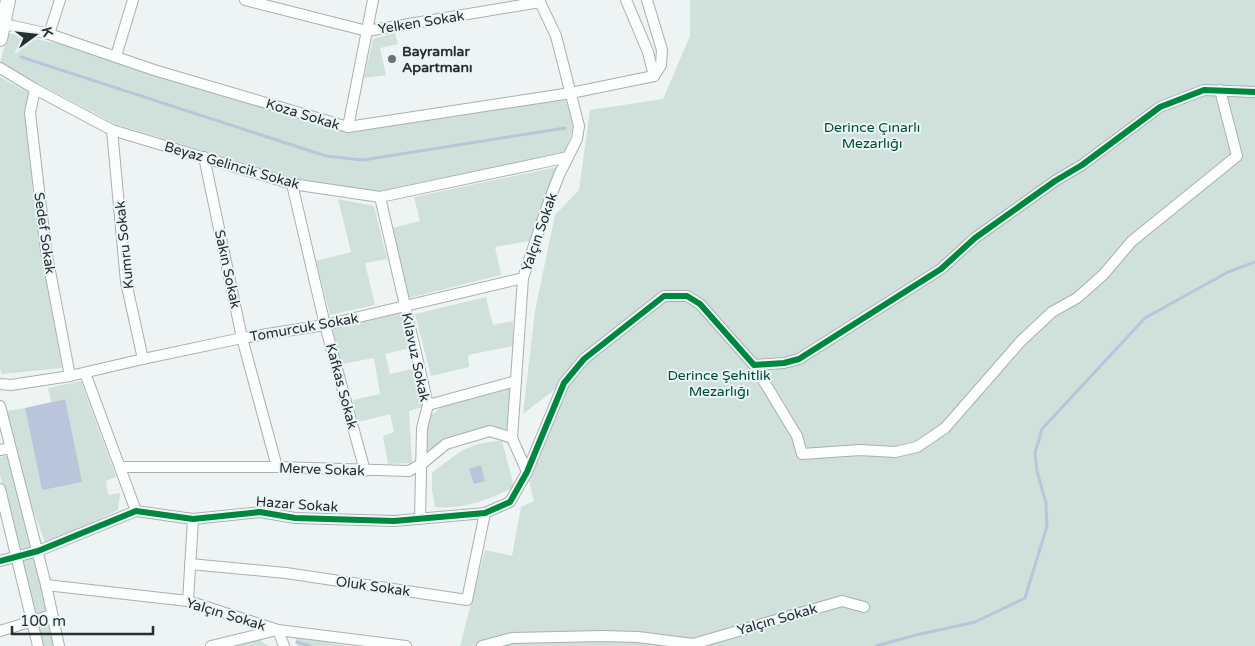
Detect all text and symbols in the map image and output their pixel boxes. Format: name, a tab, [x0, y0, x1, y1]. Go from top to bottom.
street label: Yelken Sokak	[377, 7, 466, 38]
north arrow	[10, 10, 60, 60]
text: K	[38, 25, 57, 39]
place label: Bayramlar Apartmanı	[402, 43, 473, 76]
marker: Bayramlar Apartmanı	[386, 53, 398, 65]
street label: Koza Sokak	[264, 95, 342, 134]
park label: Derince Çınarlı Mezarlığı	[824, 119, 920, 152]
street label: Beyaz Gelincik Sokak	[162, 138, 302, 193]
street label: Yalçın Sokak	[518, 190, 561, 274]
street label: Sedef Sokak	[30, 191, 59, 275]
street label: Kumru Sokak	[111, 200, 138, 290]
street label: Sakın Sokak	[211, 228, 244, 310]
street label: Tomurcuk Sokak	[248, 310, 360, 345]
street label: Kılavuz Sokak	[398, 311, 433, 404]
street label: Kafkas Sokak	[322, 341, 361, 431]
park label: Derince Şehitlik Mezarlığı	[667, 367, 771, 400]
street label: Merve Sokak	[279, 460, 365, 480]
street label: Hazar Sokak	[255, 493, 339, 516]
street label: Oluk Sokak	[335, 573, 411, 600]
street label: Yalçın Sokak	[184, 594, 268, 635]
street label: Yalçın Sokak	[735, 600, 819, 639]
scale bar	[12, 604, 154, 636]
text: 100 m	[20, 612, 66, 630]

